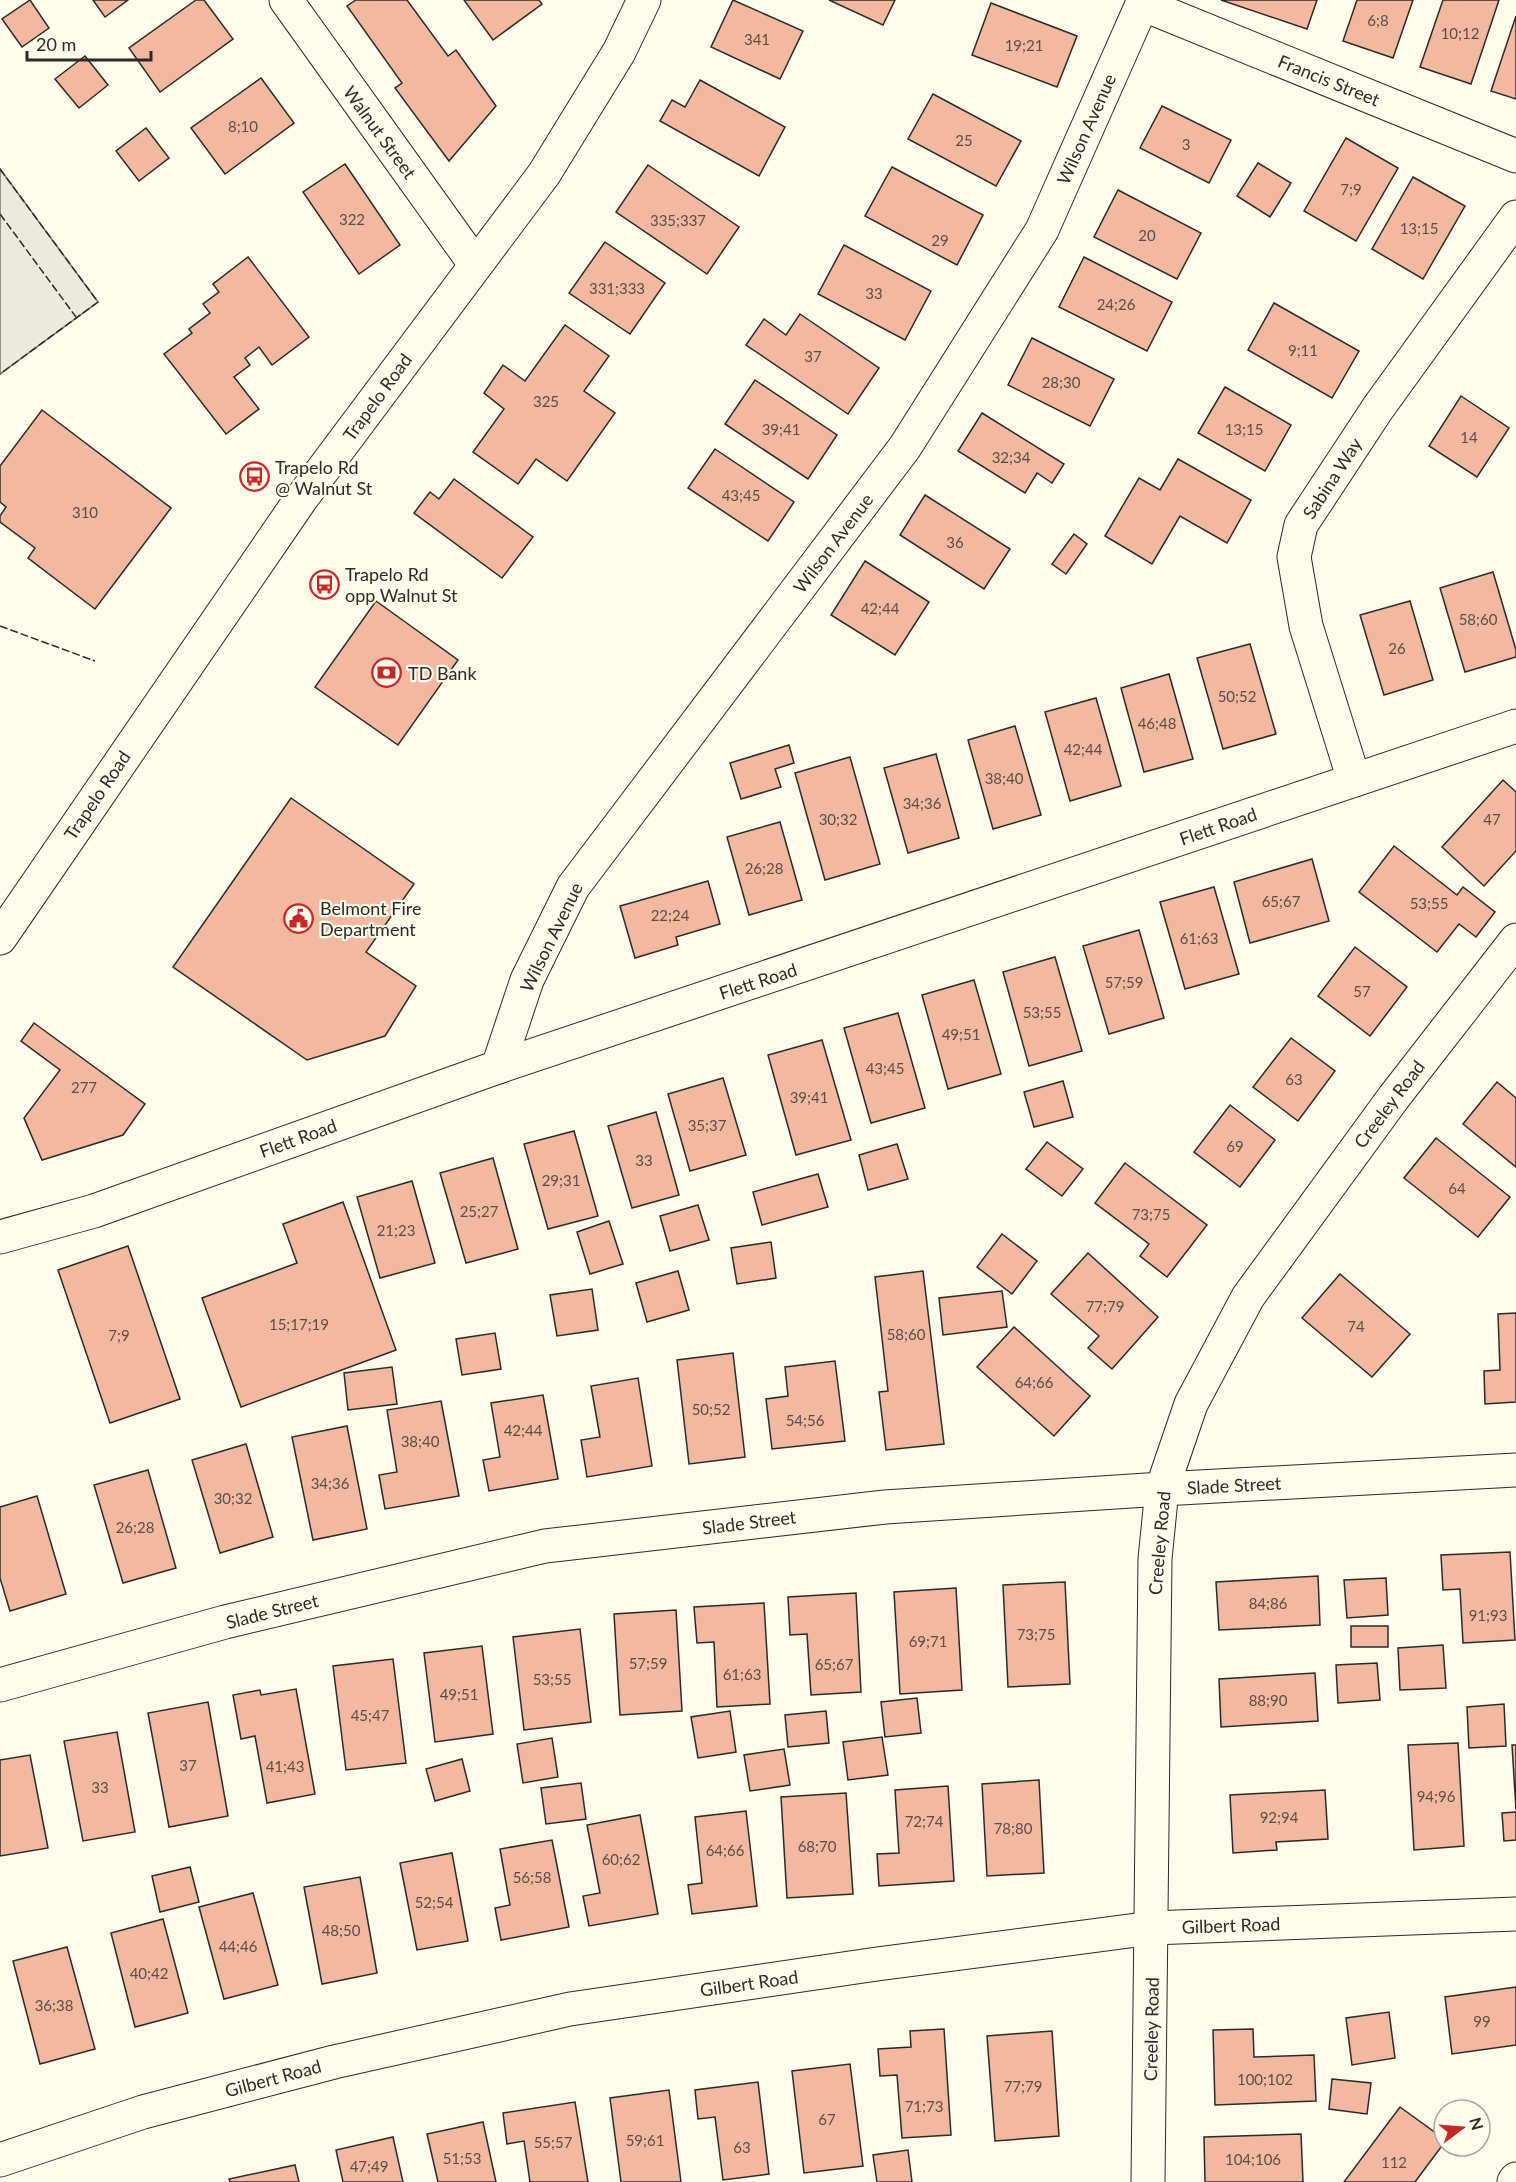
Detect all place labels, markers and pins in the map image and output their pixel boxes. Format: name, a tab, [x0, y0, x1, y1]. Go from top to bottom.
place label: Trapelo Rd @ Walnut St	[275, 456, 373, 499]
bus stop icon: Trapelo Rd @ Walnut St	[238, 461, 270, 493]
place label: Trapelo Rd opp Walnut St	[345, 563, 458, 606]
bus stop icon: Trapelo Rd opp Walnut St	[308, 568, 340, 600]
bank icon: TD Bank	[371, 657, 403, 689]
place label: TD Bank	[408, 662, 477, 684]
place label: Belmont Fire Department	[320, 897, 421, 940]
public building icon: Belmont Fire Department	[283, 902, 315, 934]

